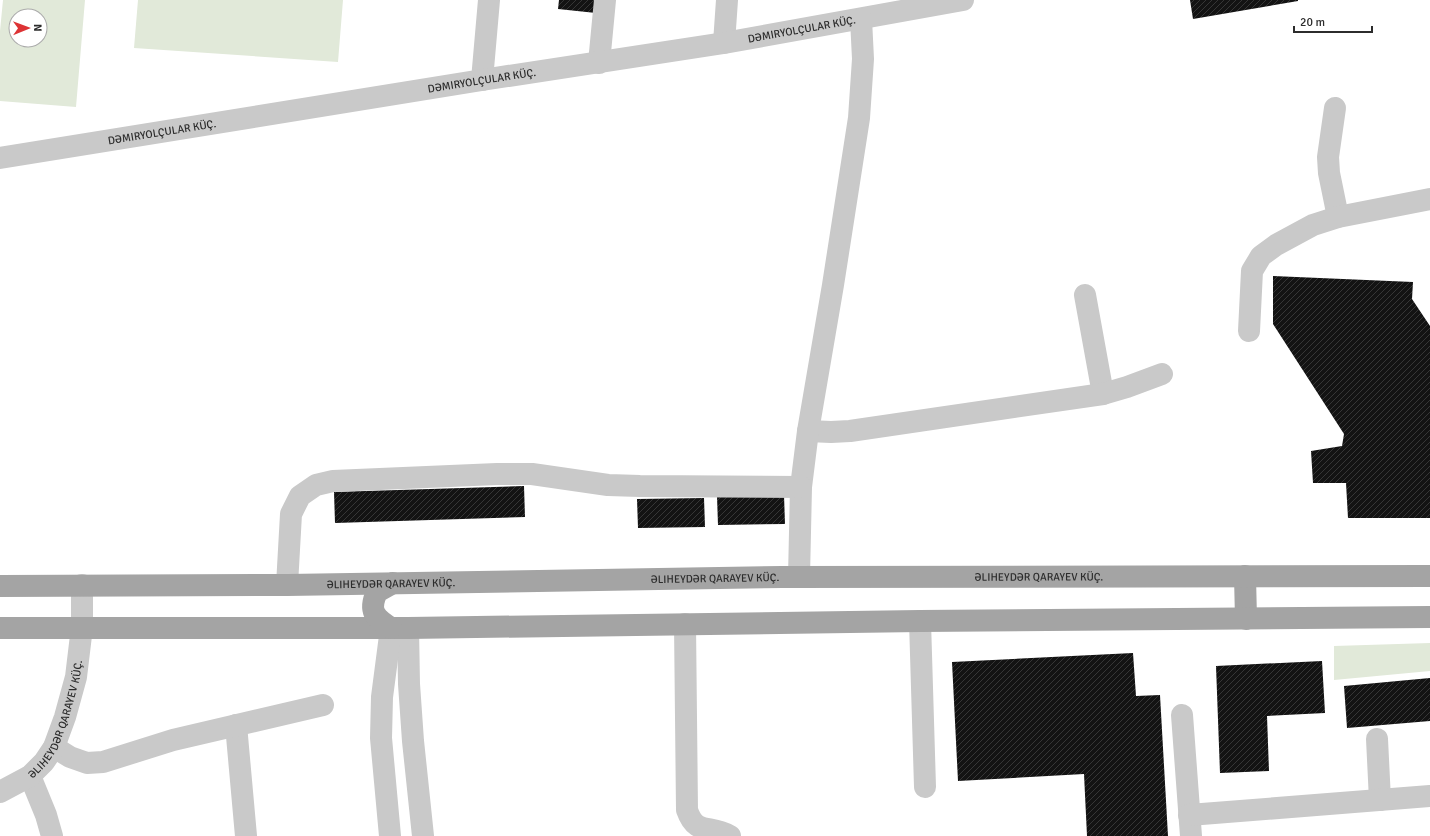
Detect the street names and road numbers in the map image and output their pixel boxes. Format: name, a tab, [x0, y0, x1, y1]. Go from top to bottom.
street label: DƏMIRYOLÇULAR KÜÇ.	[747, 13, 857, 45]
street label: DƏMIRYOLÇULAR KÜÇ.	[427, 65, 537, 95]
street label: DƏMIRYOLÇULAR KÜÇ.	[107, 117, 217, 147]
street label: ƏLIHEYDƏR QARAYEV KÜÇ.	[975, 569, 1103, 583]
street label: ƏLIHEYDƏR QARAYEV KÜÇ.	[651, 570, 779, 586]
street label: ƏLIHEYDƏR QARAYEV KÜÇ.	[327, 575, 456, 591]
street label: ƏLIHEYDƏR QARAYEV KÜÇ.	[25, 659, 84, 781]

